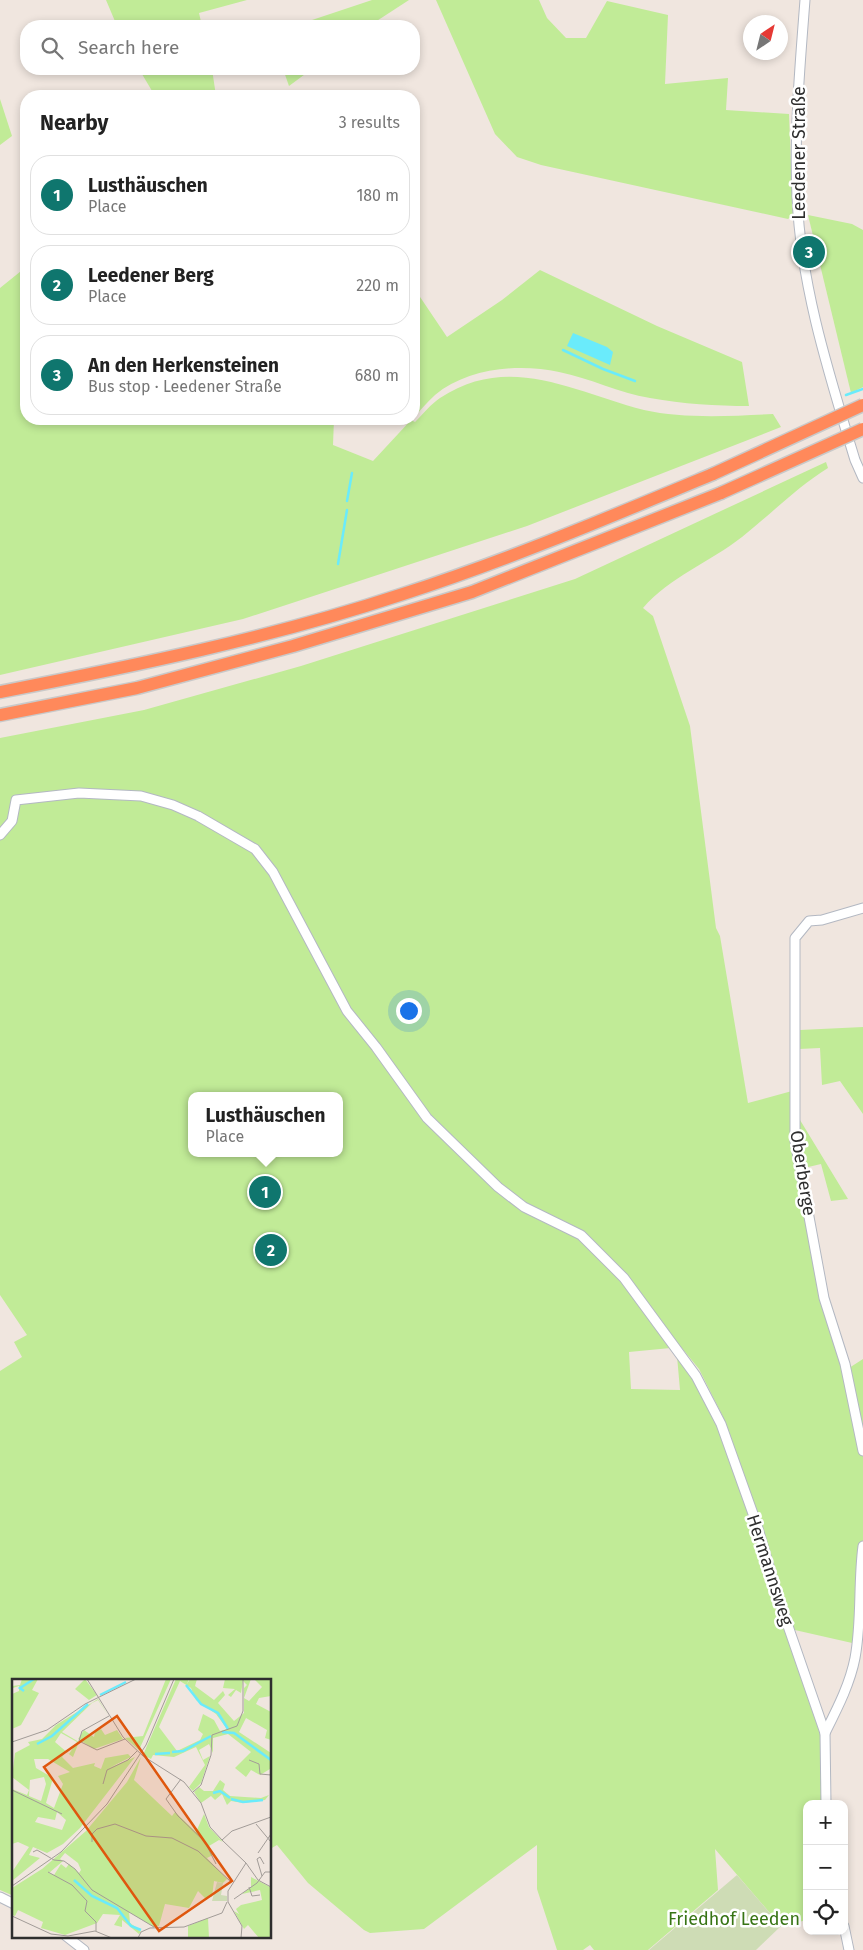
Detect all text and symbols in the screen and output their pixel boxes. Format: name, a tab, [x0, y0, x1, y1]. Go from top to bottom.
north arrow	[743, 15, 788, 60]
search box	[20, 20, 420, 75]
icon: search	[38, 34, 66, 62]
text: Search here	[78, 36, 179, 59]
street label: Leedener Straße	[788, 86, 810, 220]
text: Nearby	[40, 110, 108, 136]
text: 3 results	[339, 113, 400, 132]
text: Lusthäuschen	[88, 174, 208, 197]
text: 1	[53, 186, 61, 205]
text: 180 m	[356, 186, 399, 205]
text: Place	[88, 197, 127, 216]
pin: 3	[793, 233, 825, 271]
text: Leedener Berg	[88, 264, 214, 287]
text: 2	[53, 276, 61, 295]
text: 220 m	[356, 276, 399, 295]
text: Place	[88, 287, 127, 306]
text: An den Herkensteinen	[88, 354, 279, 377]
text: 3	[53, 366, 61, 385]
text: 680 m	[355, 366, 399, 385]
text: Bus stop · Leedener Straße	[88, 377, 282, 396]
your location	[396, 998, 422, 1024]
popup	[188, 1092, 343, 1157]
text: Lusthäuschen	[206, 1104, 325, 1127]
text: Place	[206, 1127, 244, 1146]
street label: Oberberge	[785, 1129, 821, 1217]
pin: 1	[249, 1173, 281, 1211]
pin: 2	[255, 1231, 287, 1269]
street label: Hermannsweg	[742, 1512, 799, 1629]
inset map	[12, 1679, 271, 1938]
map controls	[803, 1800, 848, 1935]
button: +	[803, 1800, 848, 1845]
button: −	[803, 1845, 848, 1890]
button: locate	[803, 1890, 848, 1935]
park label: Friedhof Leeden	[668, 1908, 800, 1930]

